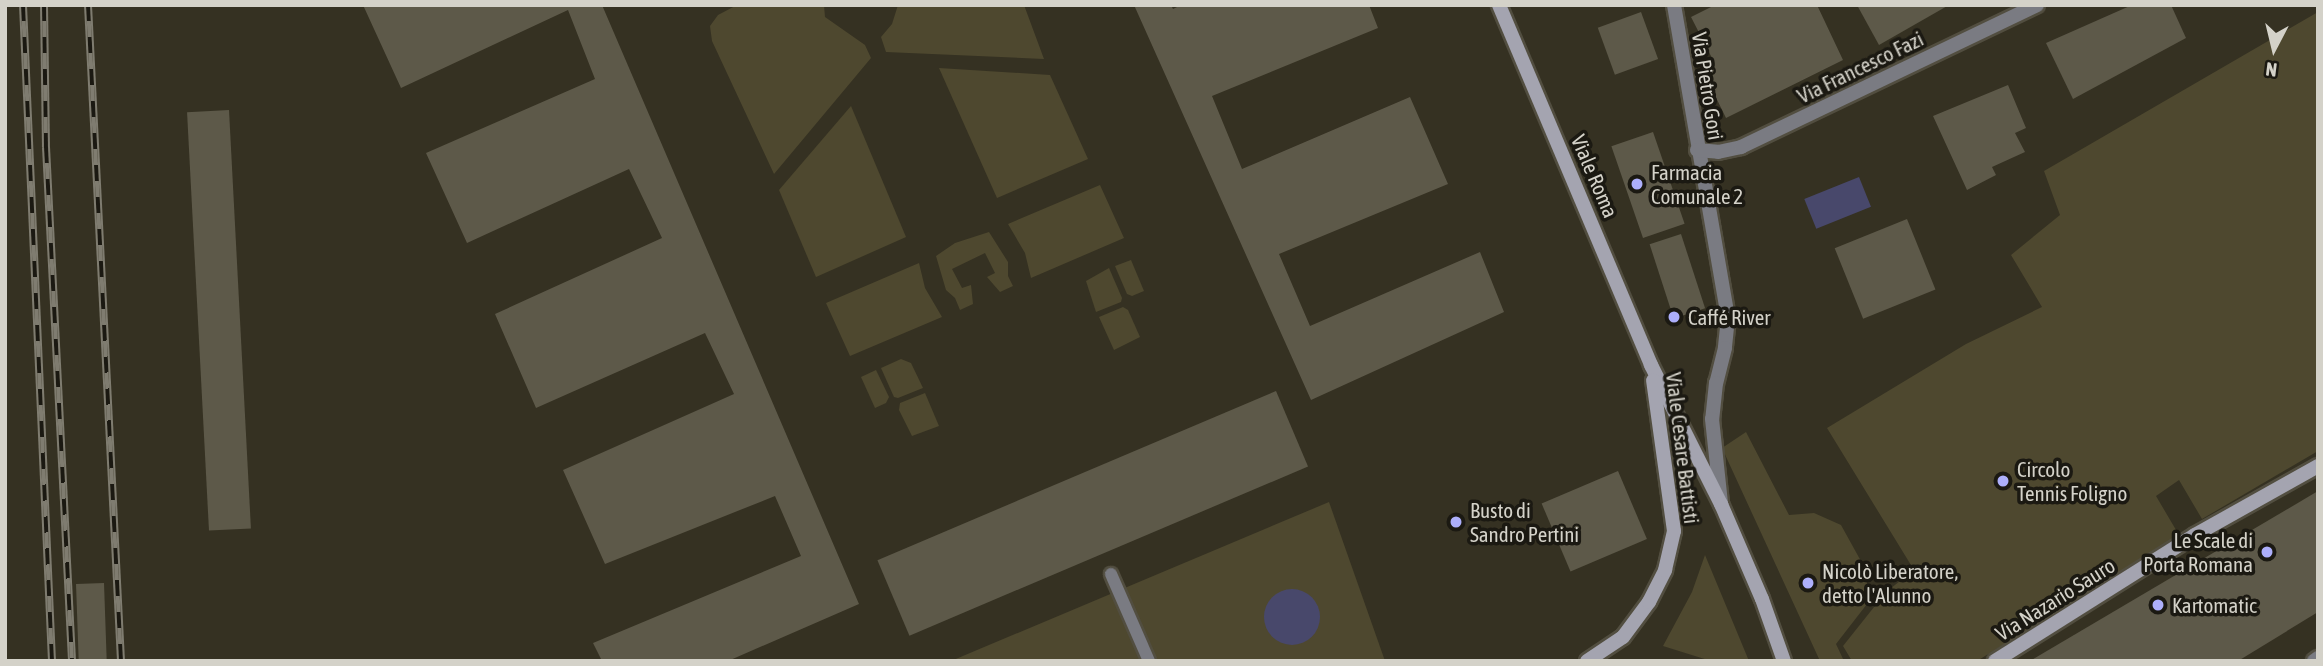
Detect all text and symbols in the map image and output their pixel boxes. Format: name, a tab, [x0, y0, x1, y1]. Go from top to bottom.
north arrow	[2239, 14, 2309, 84]
street label: Via Francesco Fazi	[1793, 26, 1927, 108]
street label: Via Pietro Gori	[1687, 30, 1729, 142]
text: N	[2265, 58, 2278, 81]
street label: Viale Roma	[1566, 131, 1624, 221]
place label: Farmacia Comunale 2	[1651, 159, 1743, 209]
marker: Farmacia Comunale 2	[1629, 176, 1645, 192]
place label: Caffé River	[1688, 304, 1771, 330]
marker: Caffé River	[1666, 309, 1682, 325]
street label: Viale Cesare Battisti	[1661, 371, 1705, 525]
place label: Circolo Tennis Foligno	[2017, 456, 2127, 506]
marker: Circolo Tennis Foligno	[1995, 473, 2011, 489]
place label: Busto di Sandro Pertini	[1470, 497, 1579, 547]
marker: Busto di Sandro Pertini	[1448, 514, 1464, 530]
place label: Le Scale di Porta Romana	[2143, 527, 2253, 577]
marker: Le Scale di Porta Romana	[2259, 544, 2275, 560]
street label: Via Nazario Sauro	[1991, 552, 2119, 646]
place label: Nicolò Liberatore, detto l'Alunno	[1822, 558, 1958, 608]
marker: Nicolò Liberatore, detto l'Alunno	[1800, 575, 1816, 591]
place label: Kartomatic	[2172, 592, 2257, 618]
marker: Kartomatic	[2150, 597, 2166, 613]

